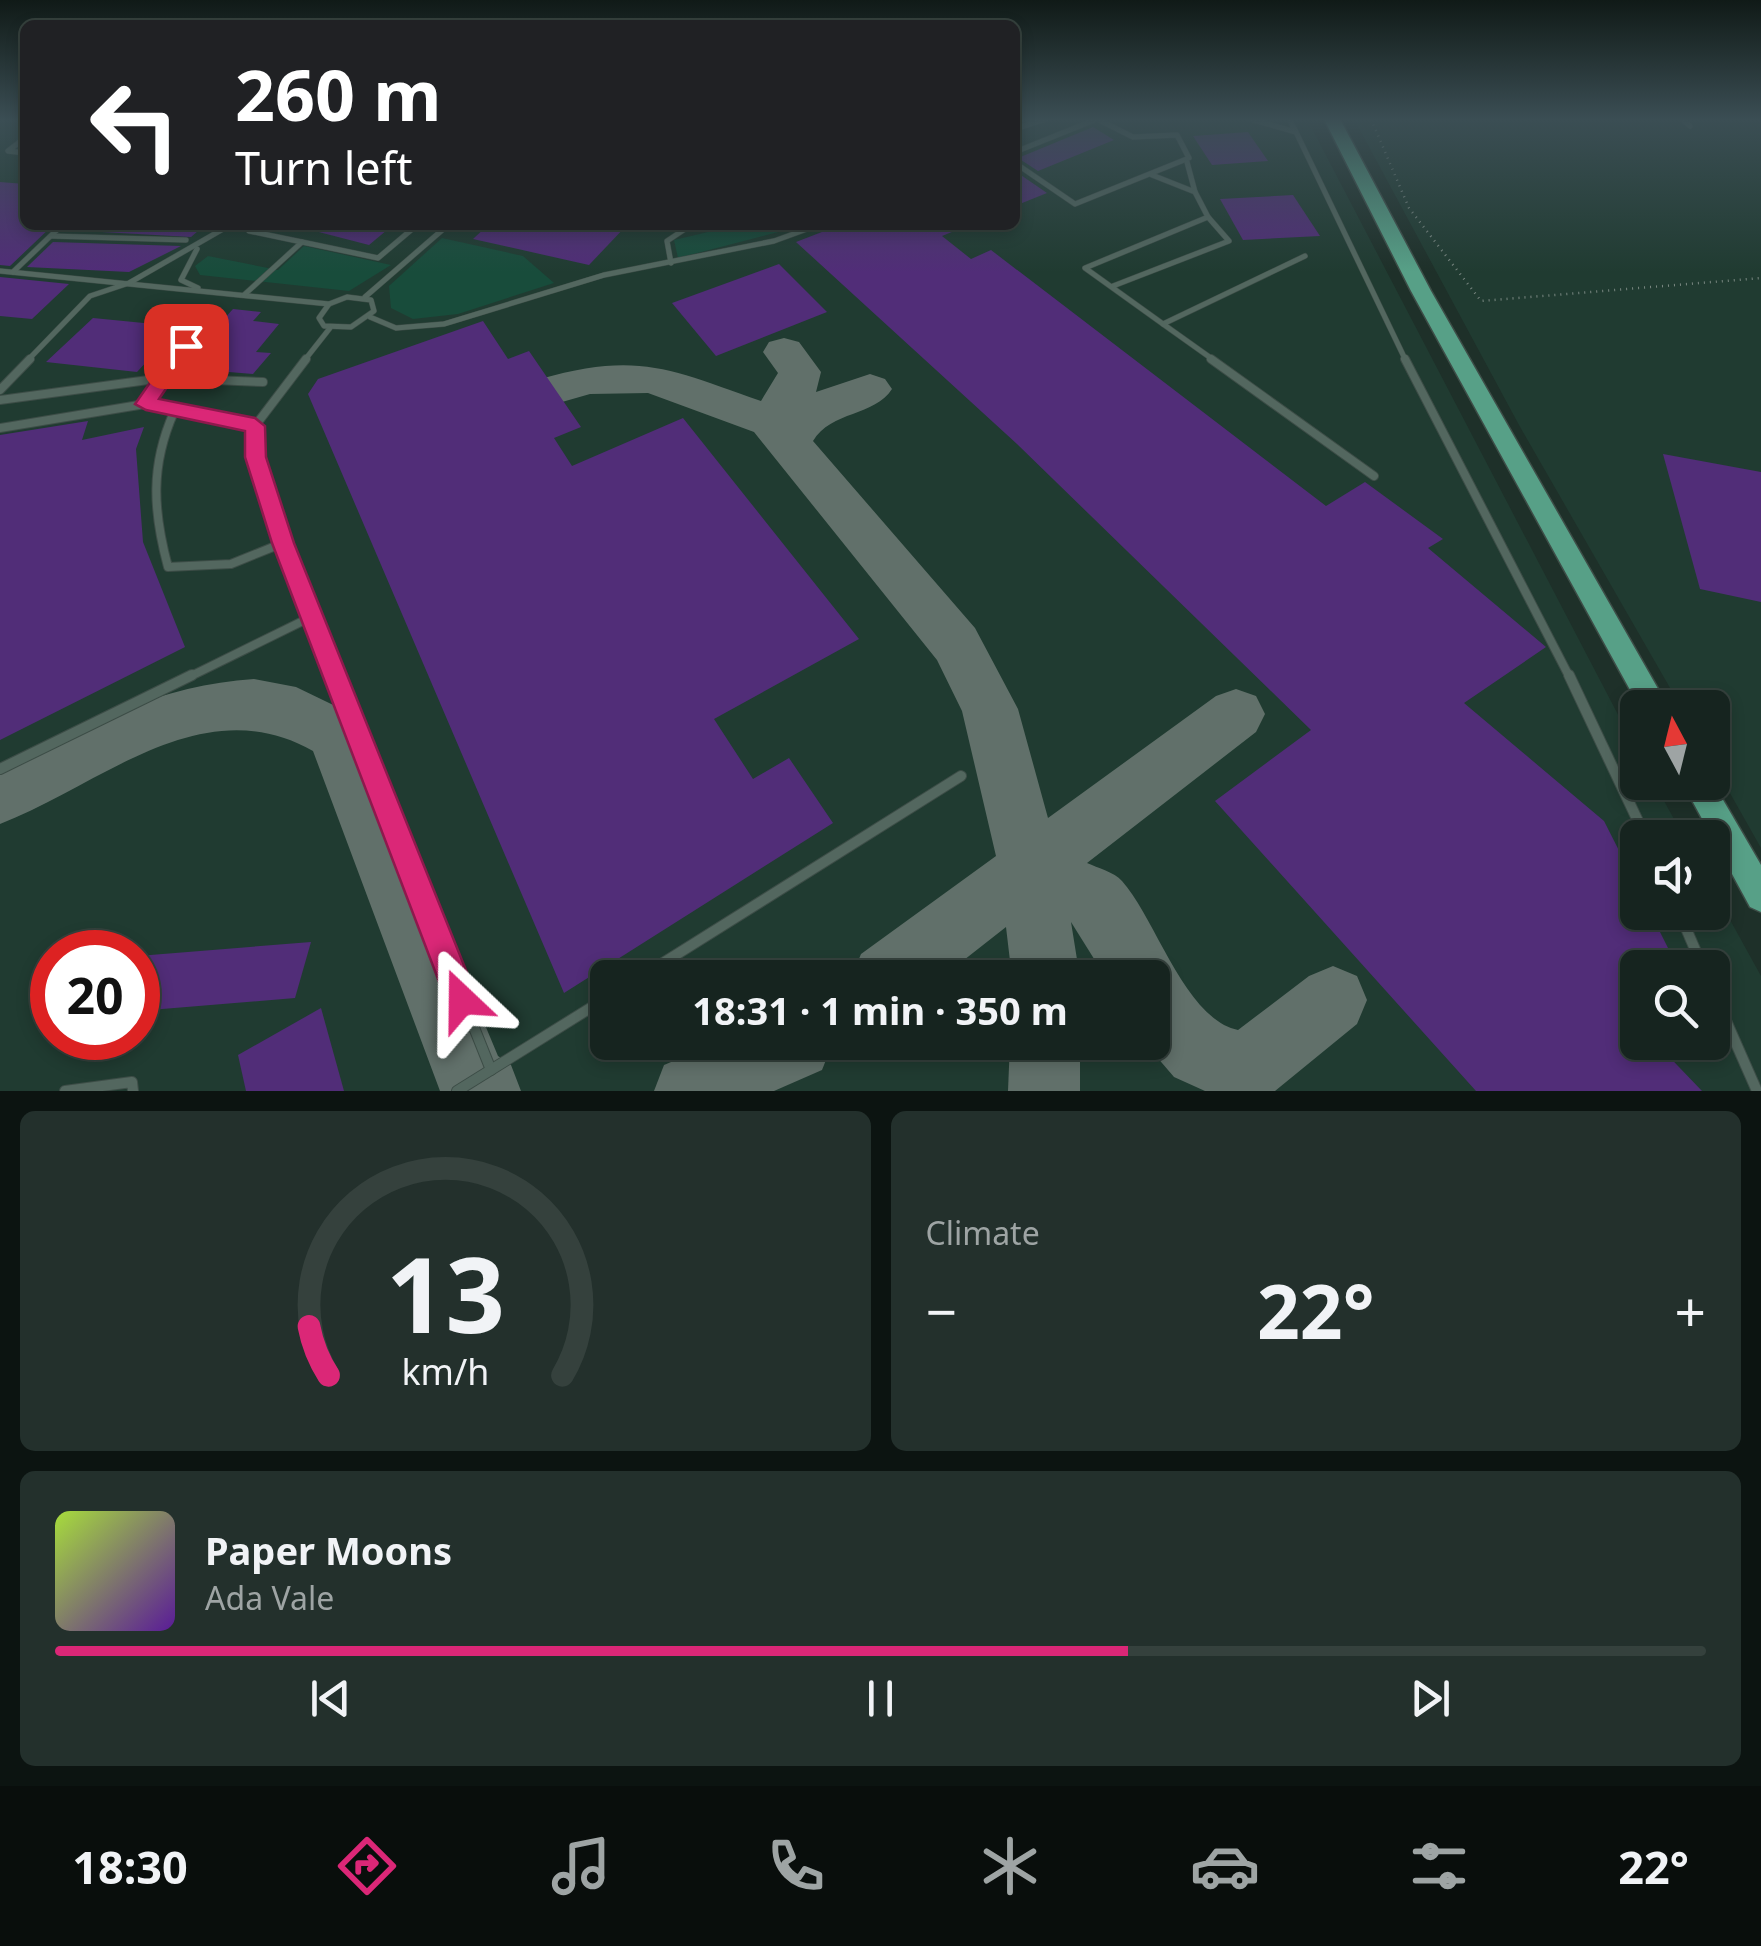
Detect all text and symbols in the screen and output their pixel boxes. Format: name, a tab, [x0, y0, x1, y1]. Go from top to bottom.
text: 260 m	[235, 46, 442, 142]
icon: left	[70, 60, 200, 190]
text: Turn left	[235, 137, 412, 198]
pin	[144, 304, 229, 389]
icon: arrive	[159, 319, 214, 374]
north arrow	[1620, 690, 1730, 800]
map controls	[1620, 690, 1730, 1060]
button: sound	[1620, 820, 1730, 930]
speed limit sign: 20	[30, 930, 160, 1060]
position arrow	[410, 948, 514, 1052]
button: search	[1620, 950, 1730, 1060]
text: 18:31 · 1 min · 350 m	[692, 984, 1068, 1036]
text: Climate	[926, 1211, 1040, 1254]
text: 13	[386, 1222, 505, 1363]
text: 22°	[1257, 1259, 1375, 1361]
text: −	[926, 1273, 957, 1348]
text: +	[1675, 1273, 1706, 1348]
text: km/h	[401, 1347, 489, 1395]
text: Paper Moons	[205, 1524, 452, 1576]
text: Ada Vale	[205, 1576, 334, 1619]
icon: previous	[303, 1671, 358, 1726]
icon: pause	[853, 1671, 908, 1726]
icon: next	[1403, 1671, 1458, 1726]
icon: directions	[332, 1831, 402, 1901]
icon: music	[546, 1831, 616, 1901]
icon: phone	[761, 1831, 831, 1901]
icon: climate	[975, 1831, 1045, 1901]
icon: car	[1190, 1831, 1260, 1901]
icon: filters	[1404, 1831, 1474, 1901]
text: 18:30	[72, 1836, 188, 1897]
text: 22°	[1618, 1836, 1689, 1897]

